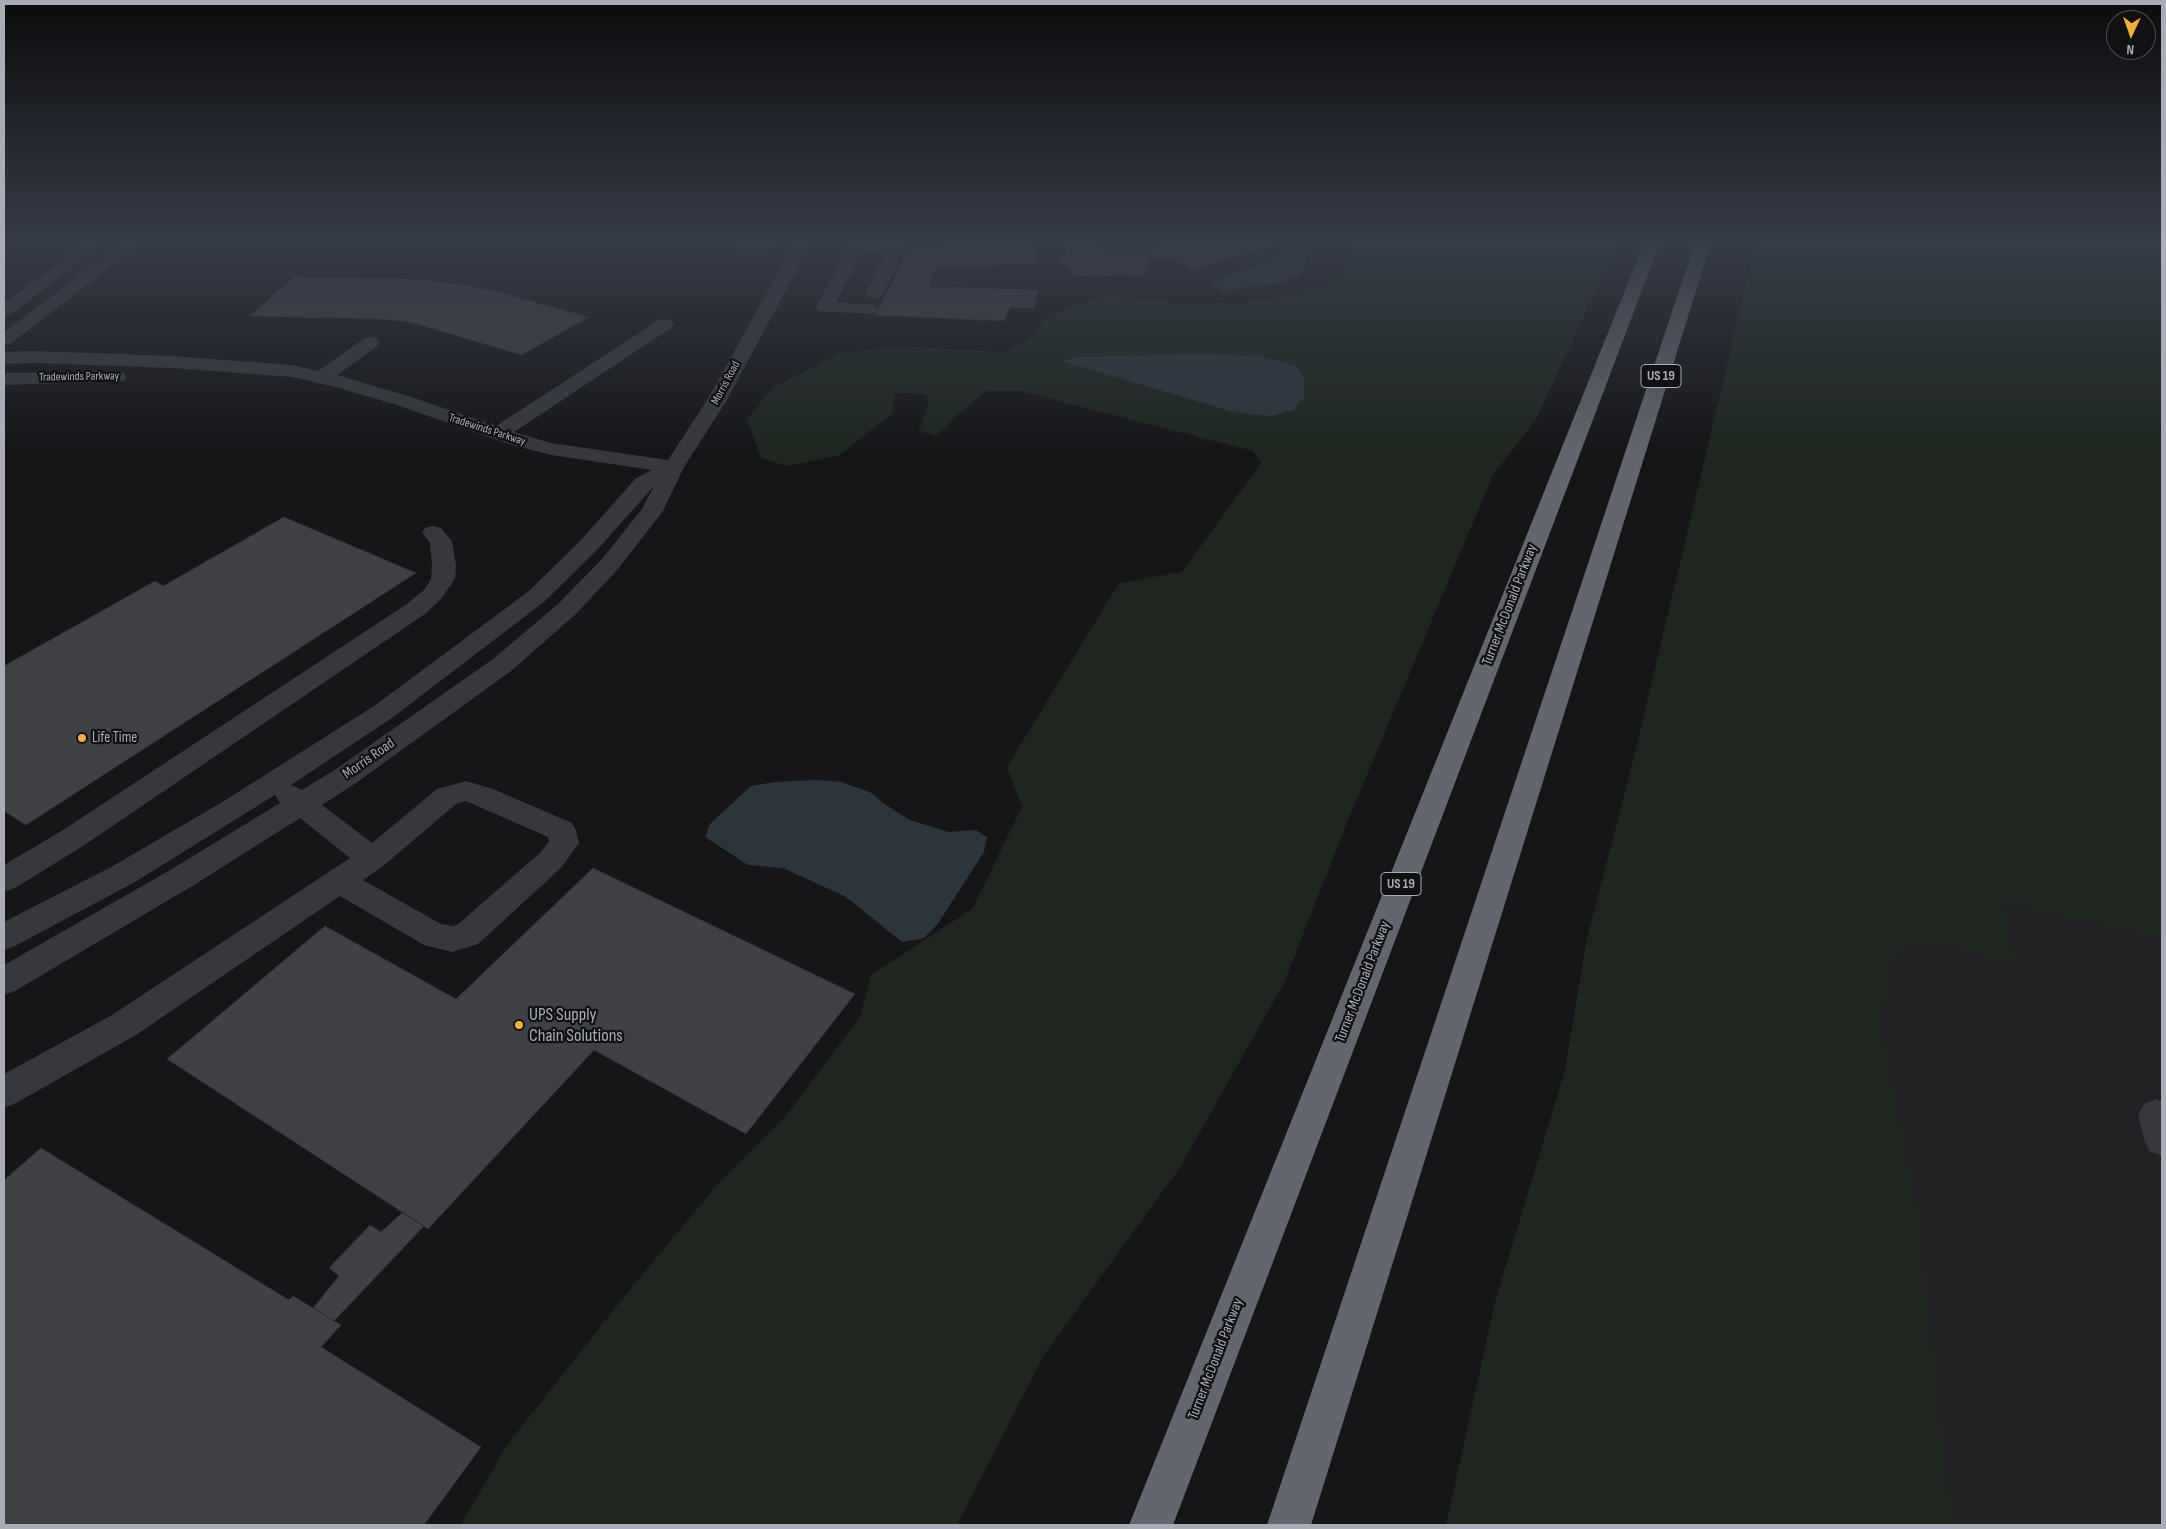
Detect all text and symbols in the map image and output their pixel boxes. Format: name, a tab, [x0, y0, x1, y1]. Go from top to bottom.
north arrow	[2106, 10, 2156, 60]
text: N	[2126, 41, 2134, 58]
street label: Morris Road	[709, 359, 743, 407]
road number: US 19	[1641, 364, 1681, 388]
street label: Tradewinds Parkway	[39, 369, 119, 385]
street label: Tradewinds Parkway	[447, 411, 527, 449]
street label: Turner McDonald Parkway	[1479, 542, 1541, 668]
place label: Life Time	[92, 729, 137, 747]
marker: Life Time	[76, 732, 88, 744]
street label: Morris Road	[340, 735, 398, 783]
road number: US 19	[1381, 872, 1421, 896]
street label: Turner McDonald Parkway	[1332, 919, 1394, 1045]
place label: UPS Supply Chain Solutions	[529, 1004, 623, 1046]
marker: UPS Supply Chain Solutions	[513, 1019, 525, 1031]
street label: Turner McDonald Parkway	[1185, 1296, 1247, 1422]

